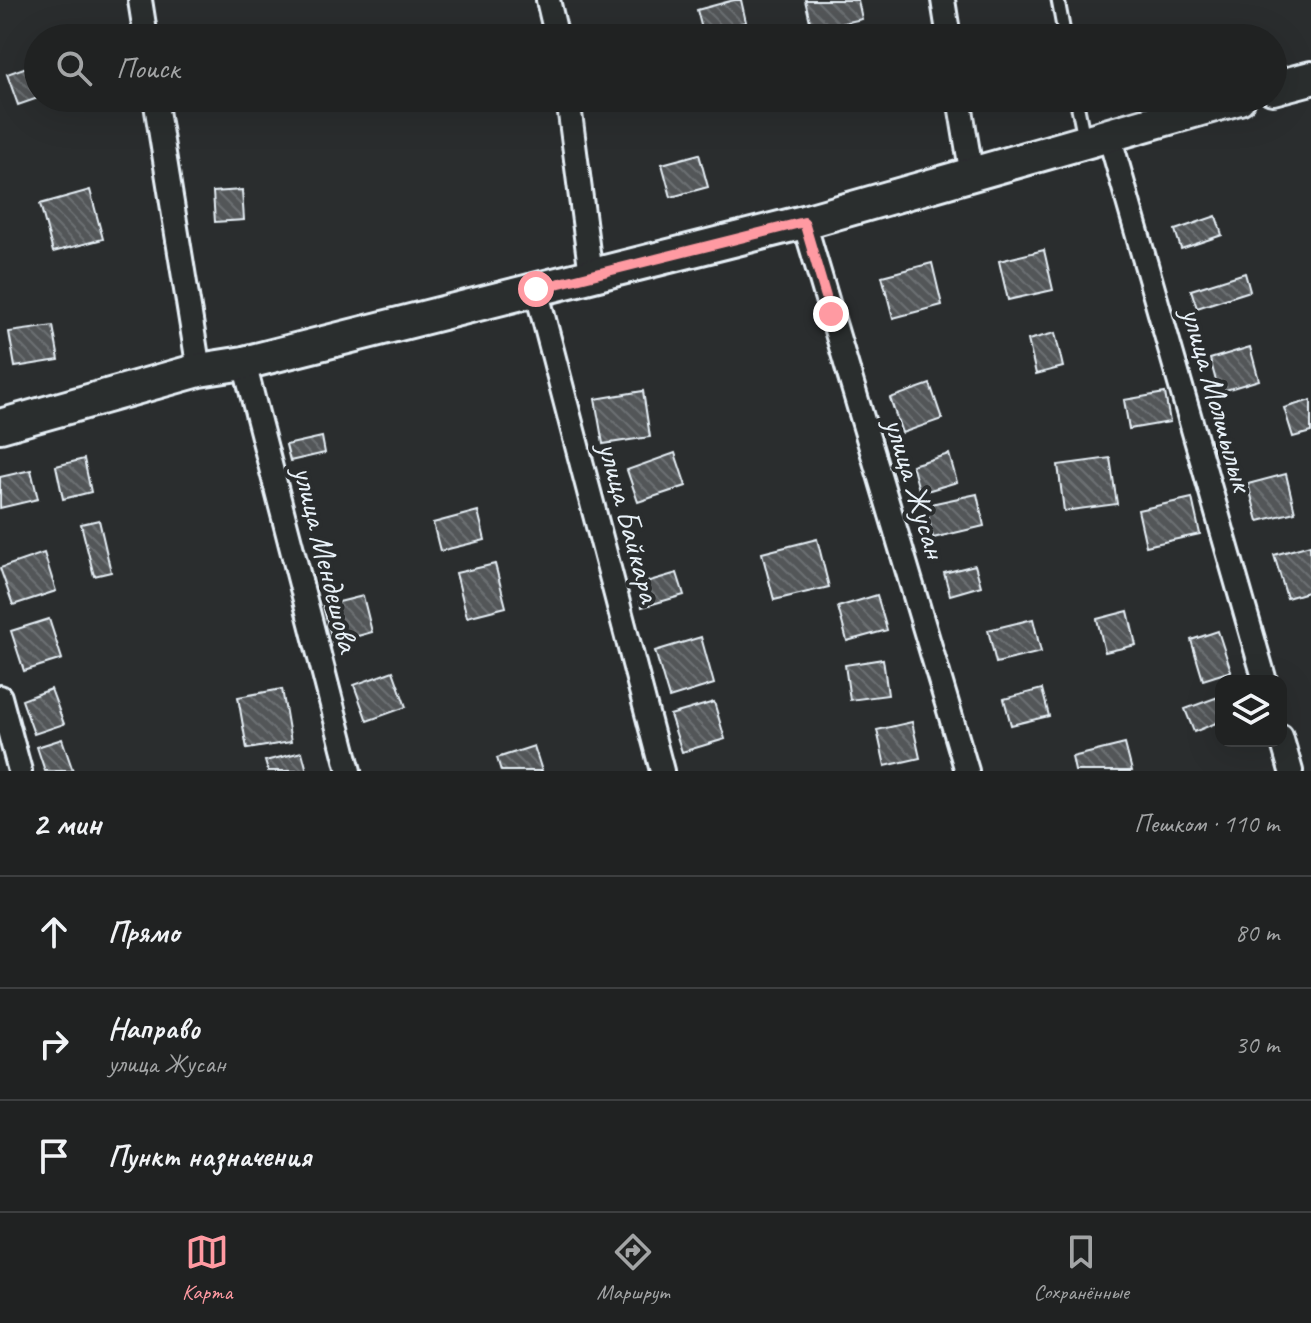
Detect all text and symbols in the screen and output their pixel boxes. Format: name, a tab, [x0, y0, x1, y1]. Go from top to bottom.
search box	[24, 24, 1287, 112]
icon: search	[52, 46, 96, 90]
text: Поиск	[116, 49, 179, 87]
route start	[518, 271, 554, 307]
route end	[813, 296, 849, 332]
street label: улица Молшылык	[1171, 301, 1264, 499]
street label: улица Жусан	[874, 411, 957, 565]
street label: улица Байкара	[588, 436, 671, 609]
street label: улица Мендешова	[283, 460, 370, 658]
map controls	[1215, 675, 1287, 747]
button: layers	[1215, 675, 1287, 747]
text: 2 мин	[32, 802, 101, 845]
text: Пешком · 110 m	[1134, 807, 1279, 840]
icon: ahead	[32, 910, 76, 954]
text: Прямо	[108, 913, 179, 951]
text: 80 m	[1235, 916, 1279, 949]
text: Направо	[108, 1009, 200, 1047]
icon: right	[32, 1022, 76, 1066]
text: 30 m	[1235, 1028, 1279, 1061]
text: улица Жусан	[108, 1047, 225, 1080]
icon: arrive	[32, 1134, 76, 1178]
text: Пункт назначения	[108, 1137, 311, 1175]
tab: Карта	[182, 1230, 232, 1306]
tab: Маршрут	[597, 1230, 669, 1306]
tab: Сохранённые	[1033, 1230, 1129, 1306]

